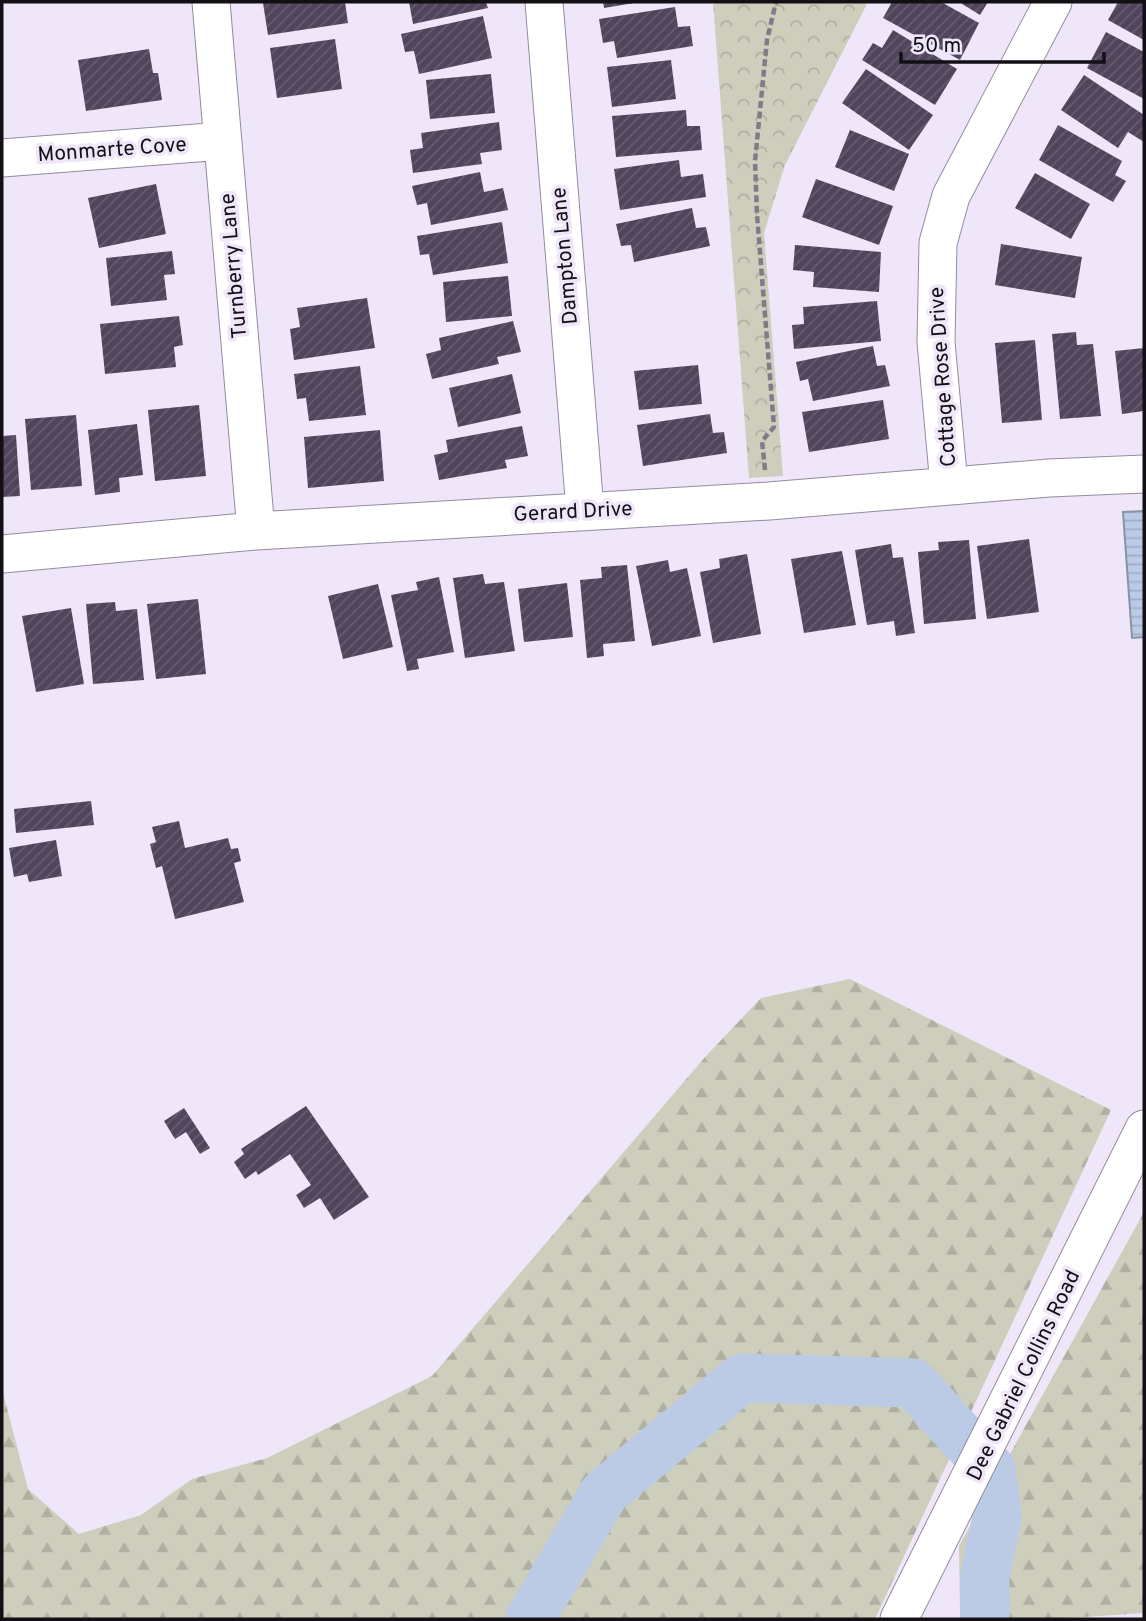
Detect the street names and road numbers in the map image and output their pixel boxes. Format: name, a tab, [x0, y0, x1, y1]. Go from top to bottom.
street label: Monmarte Cove	[37, 132, 188, 169]
street label: Dampton Lane	[546, 186, 585, 326]
street label: Turnberry Lane	[215, 192, 254, 340]
street label: Cottage Rose Drive	[924, 286, 963, 468]
street label: Gerard Drive	[513, 496, 633, 529]
street label: Dee Gabriel Collins Road	[962, 1266, 1087, 1486]

